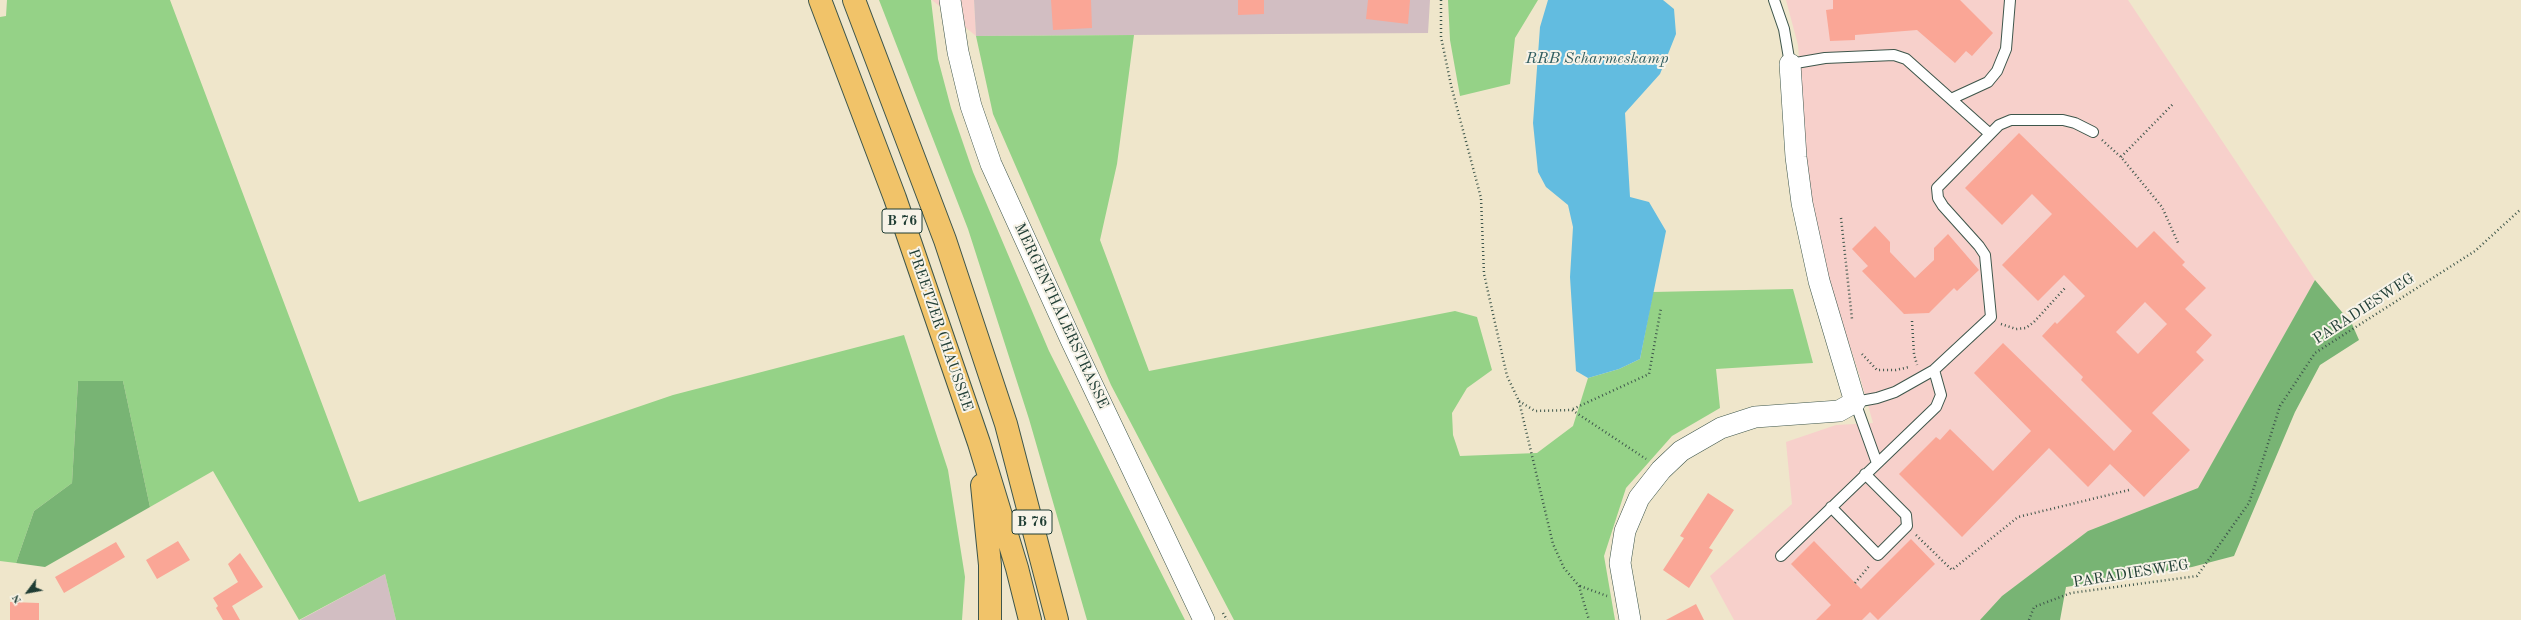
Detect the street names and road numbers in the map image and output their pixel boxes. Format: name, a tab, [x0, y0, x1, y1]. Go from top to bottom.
road number: B 76	[882, 209, 922, 233]
street label: MERGENTHALERSTRASSE	[1010, 220, 1112, 412]
street label: PREETZER CHAUSSEE	[904, 246, 976, 414]
street label: PARADIESWEG	[2310, 270, 2418, 348]
road number: B 76	[1012, 510, 1052, 534]
street label: PARADIESWEG	[2072, 556, 2190, 592]

